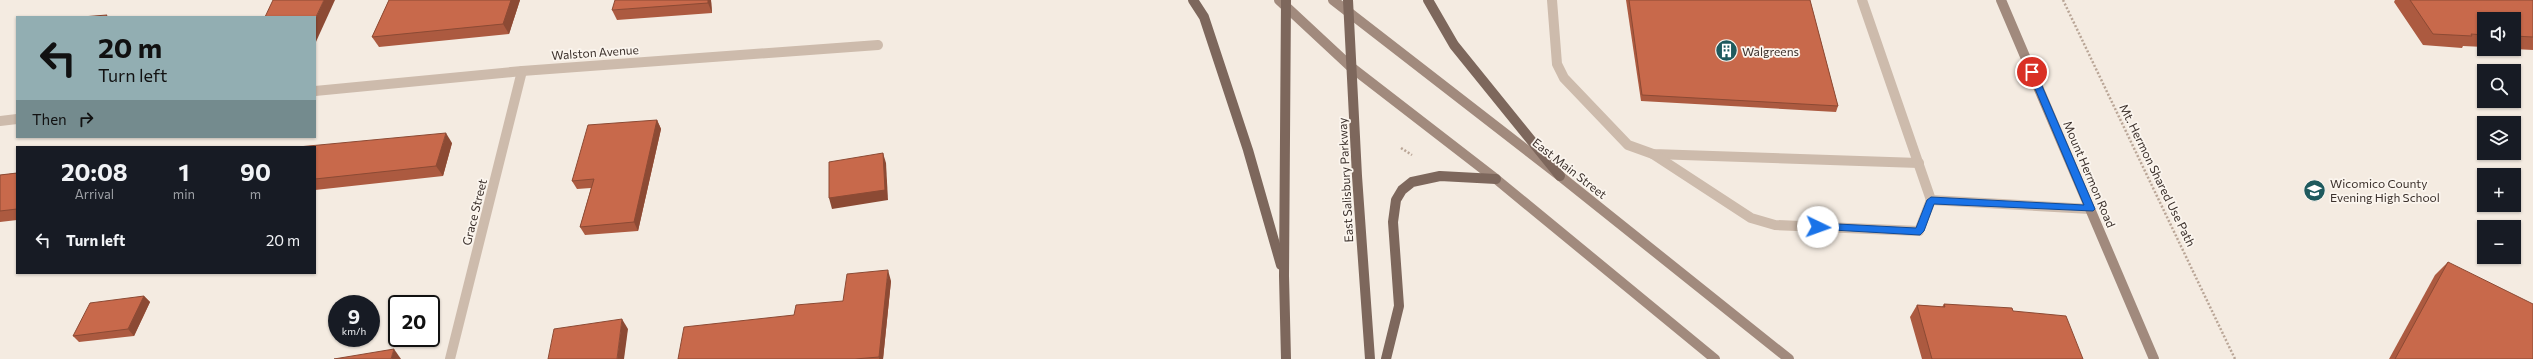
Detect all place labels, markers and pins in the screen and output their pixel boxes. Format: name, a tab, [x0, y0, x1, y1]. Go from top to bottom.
building icon: Walgreens	[1713, 38, 1739, 64]
place label: Walgreens	[1742, 44, 1799, 58]
pin	[2015, 55, 2049, 89]
place label: Wicomico County Evening High School	[2330, 176, 2440, 204]
school or university icon: Wicomico County Evening High School	[2301, 177, 2327, 203]

